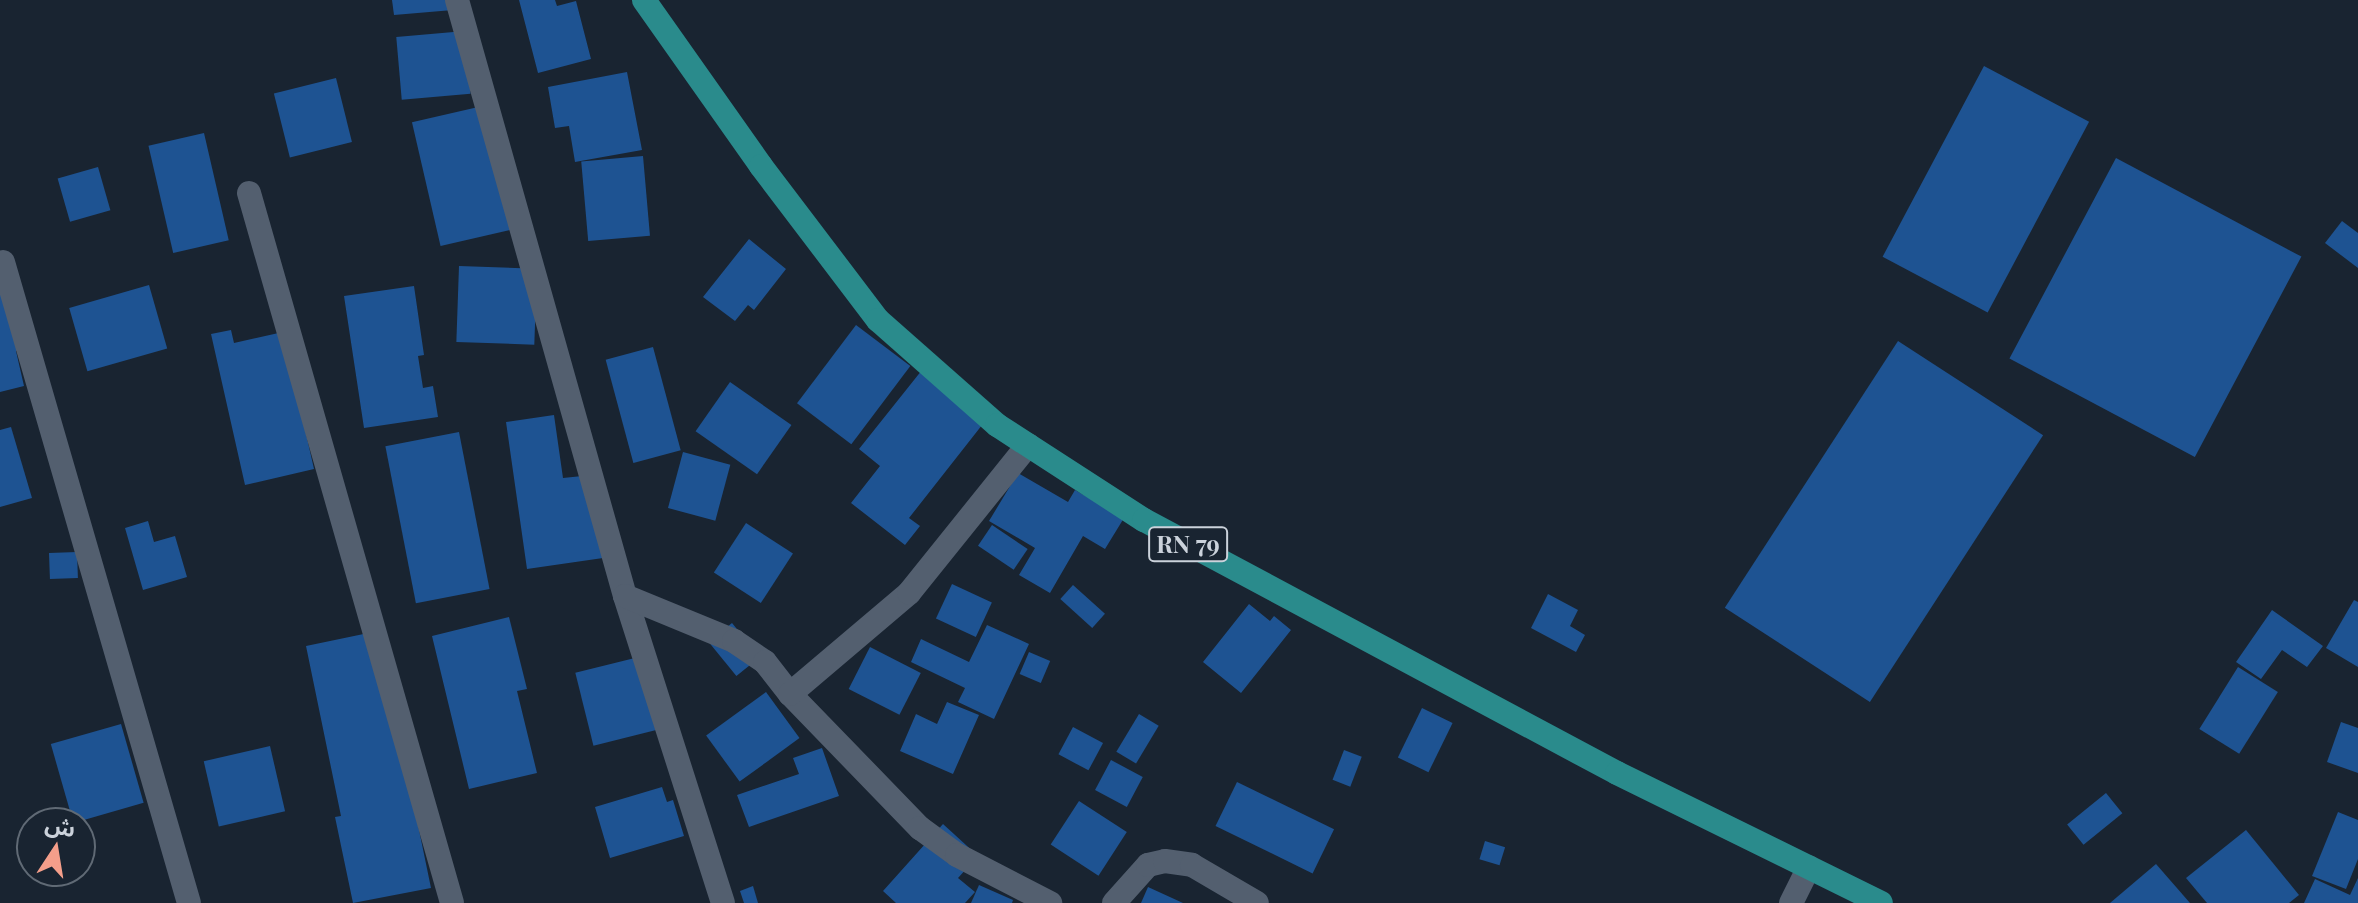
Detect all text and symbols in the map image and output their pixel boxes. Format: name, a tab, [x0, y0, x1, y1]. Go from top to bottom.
road number: RN 79	[1148, 524, 1228, 564]
north arrow	[16, 807, 96, 887]
text: ش	[43, 808, 78, 843]

